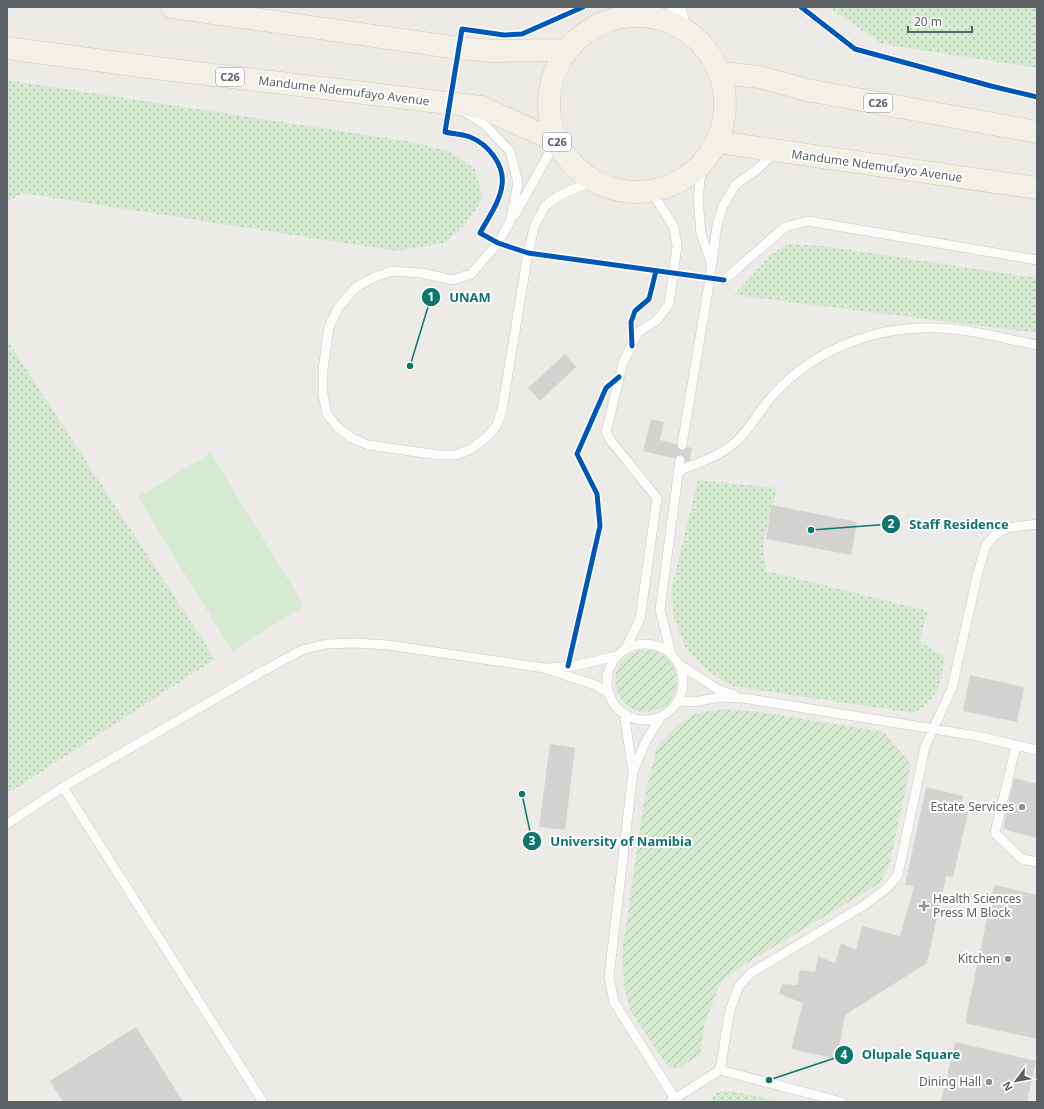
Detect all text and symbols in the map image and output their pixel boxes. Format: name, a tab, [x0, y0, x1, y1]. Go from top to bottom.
scale bar	[908, 8, 972, 34]
text: 20 m	[914, 13, 942, 30]
road number: C26	[216, 68, 244, 86]
street label: Mandume Ndemufayo Avenue	[257, 72, 431, 109]
road number: C26	[864, 94, 892, 112]
road number: C26	[543, 133, 571, 151]
street label: Mandume Ndemufayo Avenue	[791, 145, 964, 186]
callout: UNAM	[421, 285, 499, 310]
text: 1	[428, 288, 434, 305]
text: UNAM	[449, 288, 491, 306]
callout: Staff Residence	[881, 512, 1016, 537]
text: 2	[888, 515, 895, 532]
text: Staff Residence	[909, 515, 1009, 533]
place label: Estate Services	[931, 798, 1014, 815]
marker: Estate Services	[1017, 802, 1027, 812]
callout: University of Namibia	[522, 829, 699, 854]
text: 3	[529, 832, 536, 849]
text: University of Namibia	[550, 832, 692, 850]
place label: Health Sciences Press M Block	[933, 890, 1022, 921]
marker: Health Sciences Press M Block	[918, 900, 930, 912]
place label: Kitchen	[958, 950, 1000, 967]
marker: Kitchen	[1003, 954, 1013, 964]
callout: Olupale Square	[834, 1042, 969, 1067]
text: Olupale Square	[862, 1045, 961, 1063]
text: 4	[841, 1046, 848, 1063]
north arrow	[996, 1061, 1036, 1101]
place label: Dining Hall	[919, 1073, 981, 1090]
marker: Dining Hall	[984, 1077, 994, 1087]
text: N	[998, 1079, 1016, 1094]

